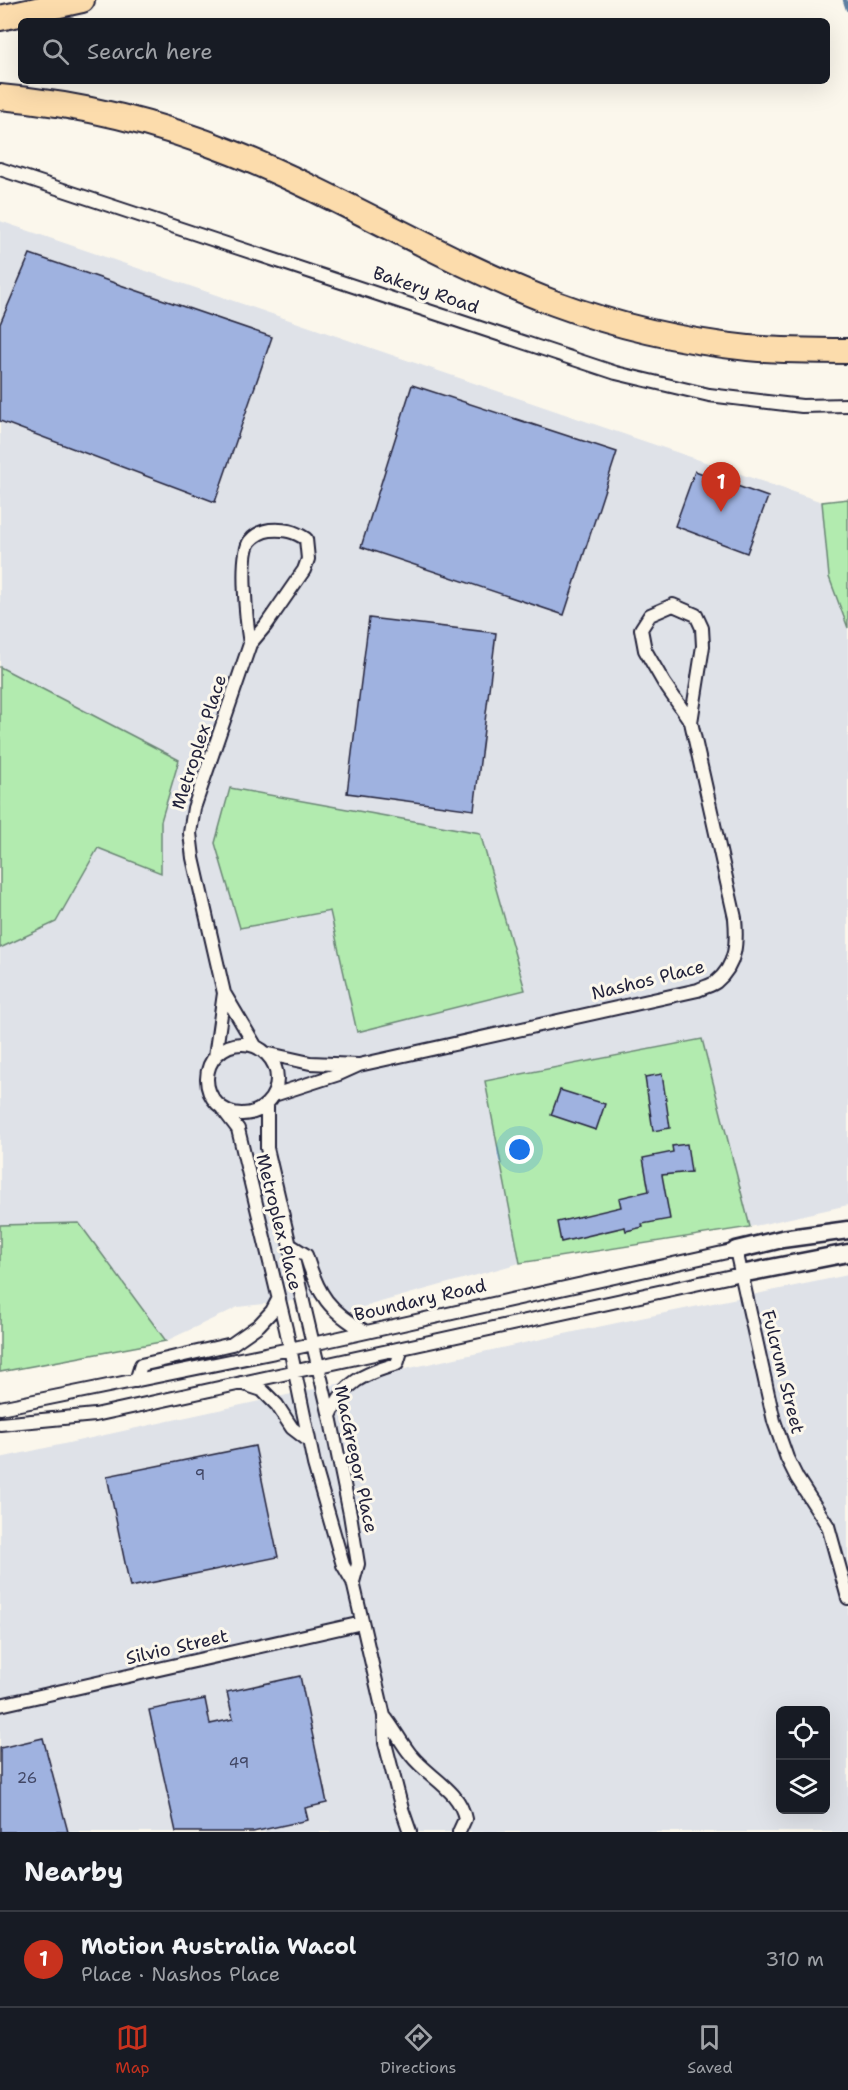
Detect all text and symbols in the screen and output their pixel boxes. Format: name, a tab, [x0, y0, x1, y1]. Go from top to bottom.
search box	[18, 18, 830, 84]
icon: search	[39, 35, 72, 68]
text: Search here	[87, 37, 213, 66]
street label: Bakery Road	[370, 261, 482, 319]
pin: 1	[702, 462, 740, 512]
street label: Metroplex Place	[166, 672, 232, 812]
street label: Nashos Place	[589, 954, 707, 1006]
your location	[505, 1135, 534, 1164]
street label: Metroplex Place	[250, 1151, 308, 1293]
street label: Boundary Road	[352, 1273, 488, 1327]
street label: Fulcrum Street	[756, 1308, 810, 1437]
street label: MacGregor Place	[329, 1383, 383, 1535]
house number: 9	[195, 1465, 205, 1485]
street label: Silvio Street	[123, 1624, 231, 1670]
map controls	[776, 1706, 830, 1814]
button: locate	[776, 1706, 830, 1760]
house number: 49	[229, 1753, 249, 1773]
button: layers	[776, 1760, 830, 1814]
house number: 26	[17, 1768, 37, 1788]
text: Nearby	[24, 1854, 123, 1889]
text: Motion Australia Wacol	[81, 1932, 356, 1961]
text: 1	[39, 1946, 48, 1972]
text: 310 m	[765, 1946, 824, 1972]
text: Place · Nashos Place	[81, 1961, 280, 1987]
tab: Map	[115, 2021, 150, 2078]
tab: Directions	[380, 2021, 457, 2078]
tab: Saved	[687, 2021, 733, 2078]

